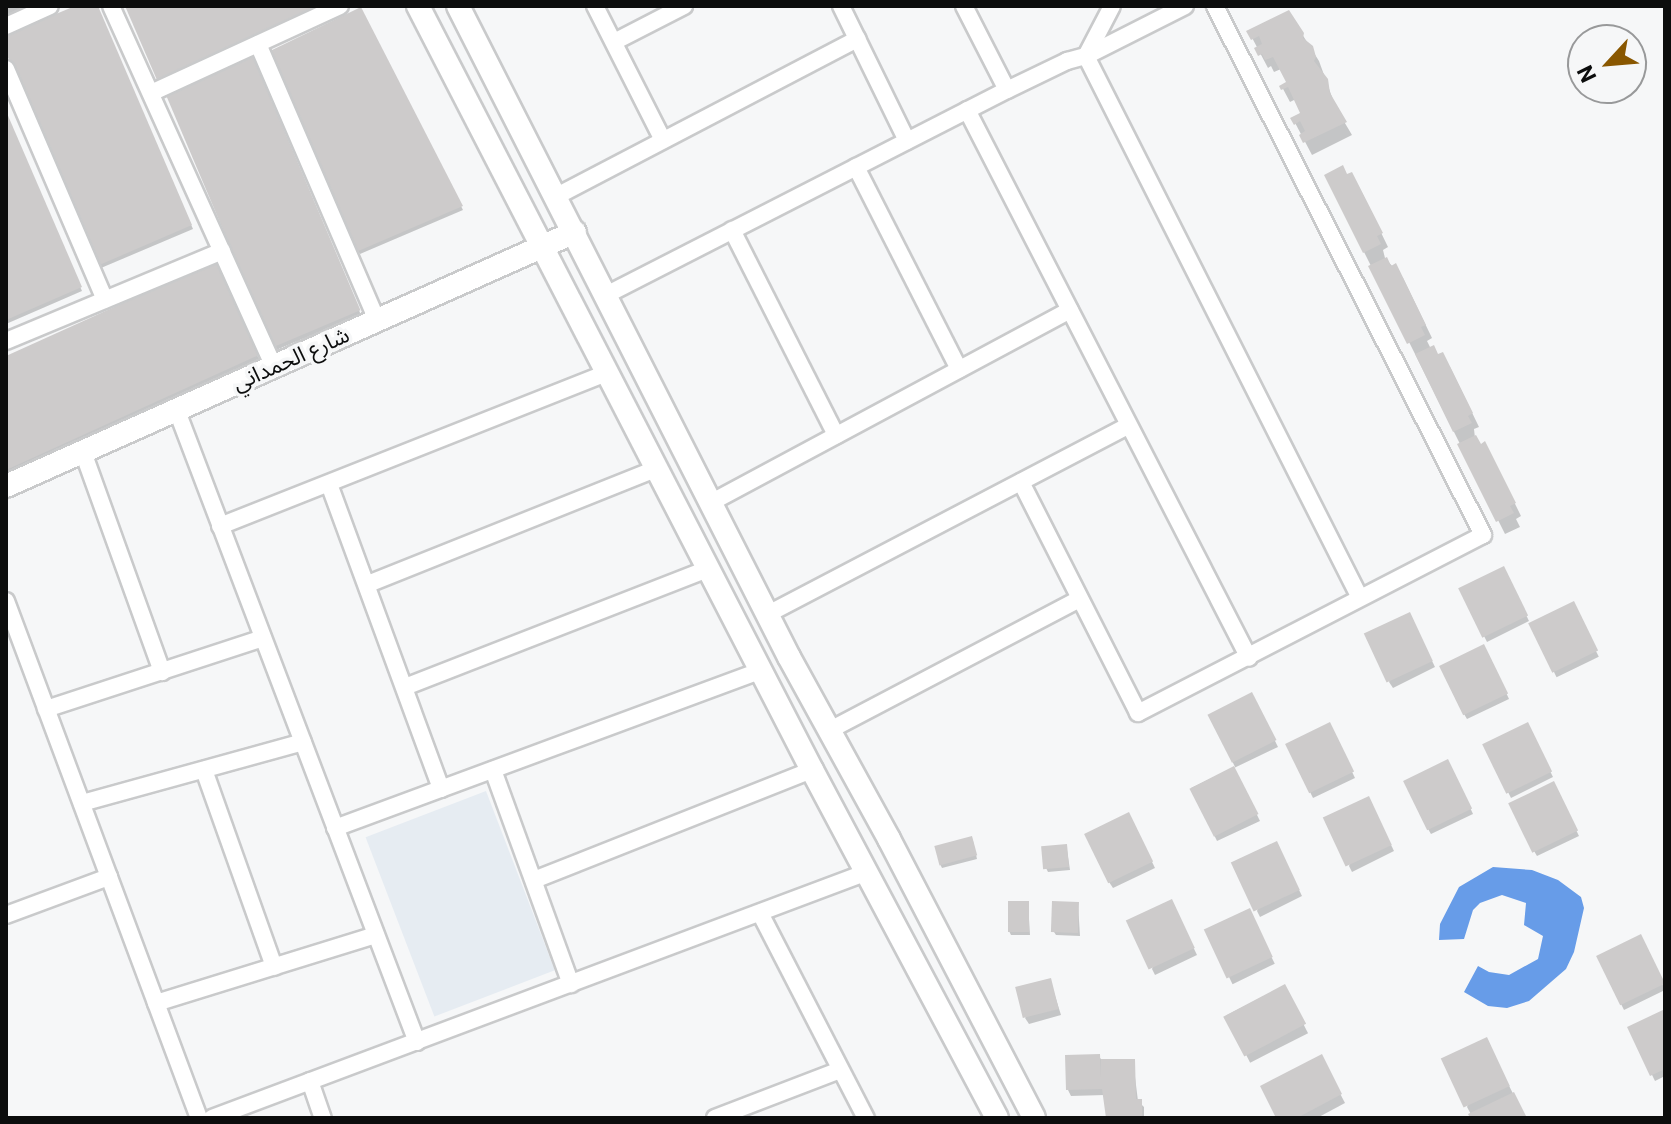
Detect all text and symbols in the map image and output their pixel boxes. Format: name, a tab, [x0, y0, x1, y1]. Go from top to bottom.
north arrow	[1567, 24, 1647, 104]
text: N	[1572, 61, 1601, 86]
street label: شارع الحمداني	[229, 322, 353, 396]

